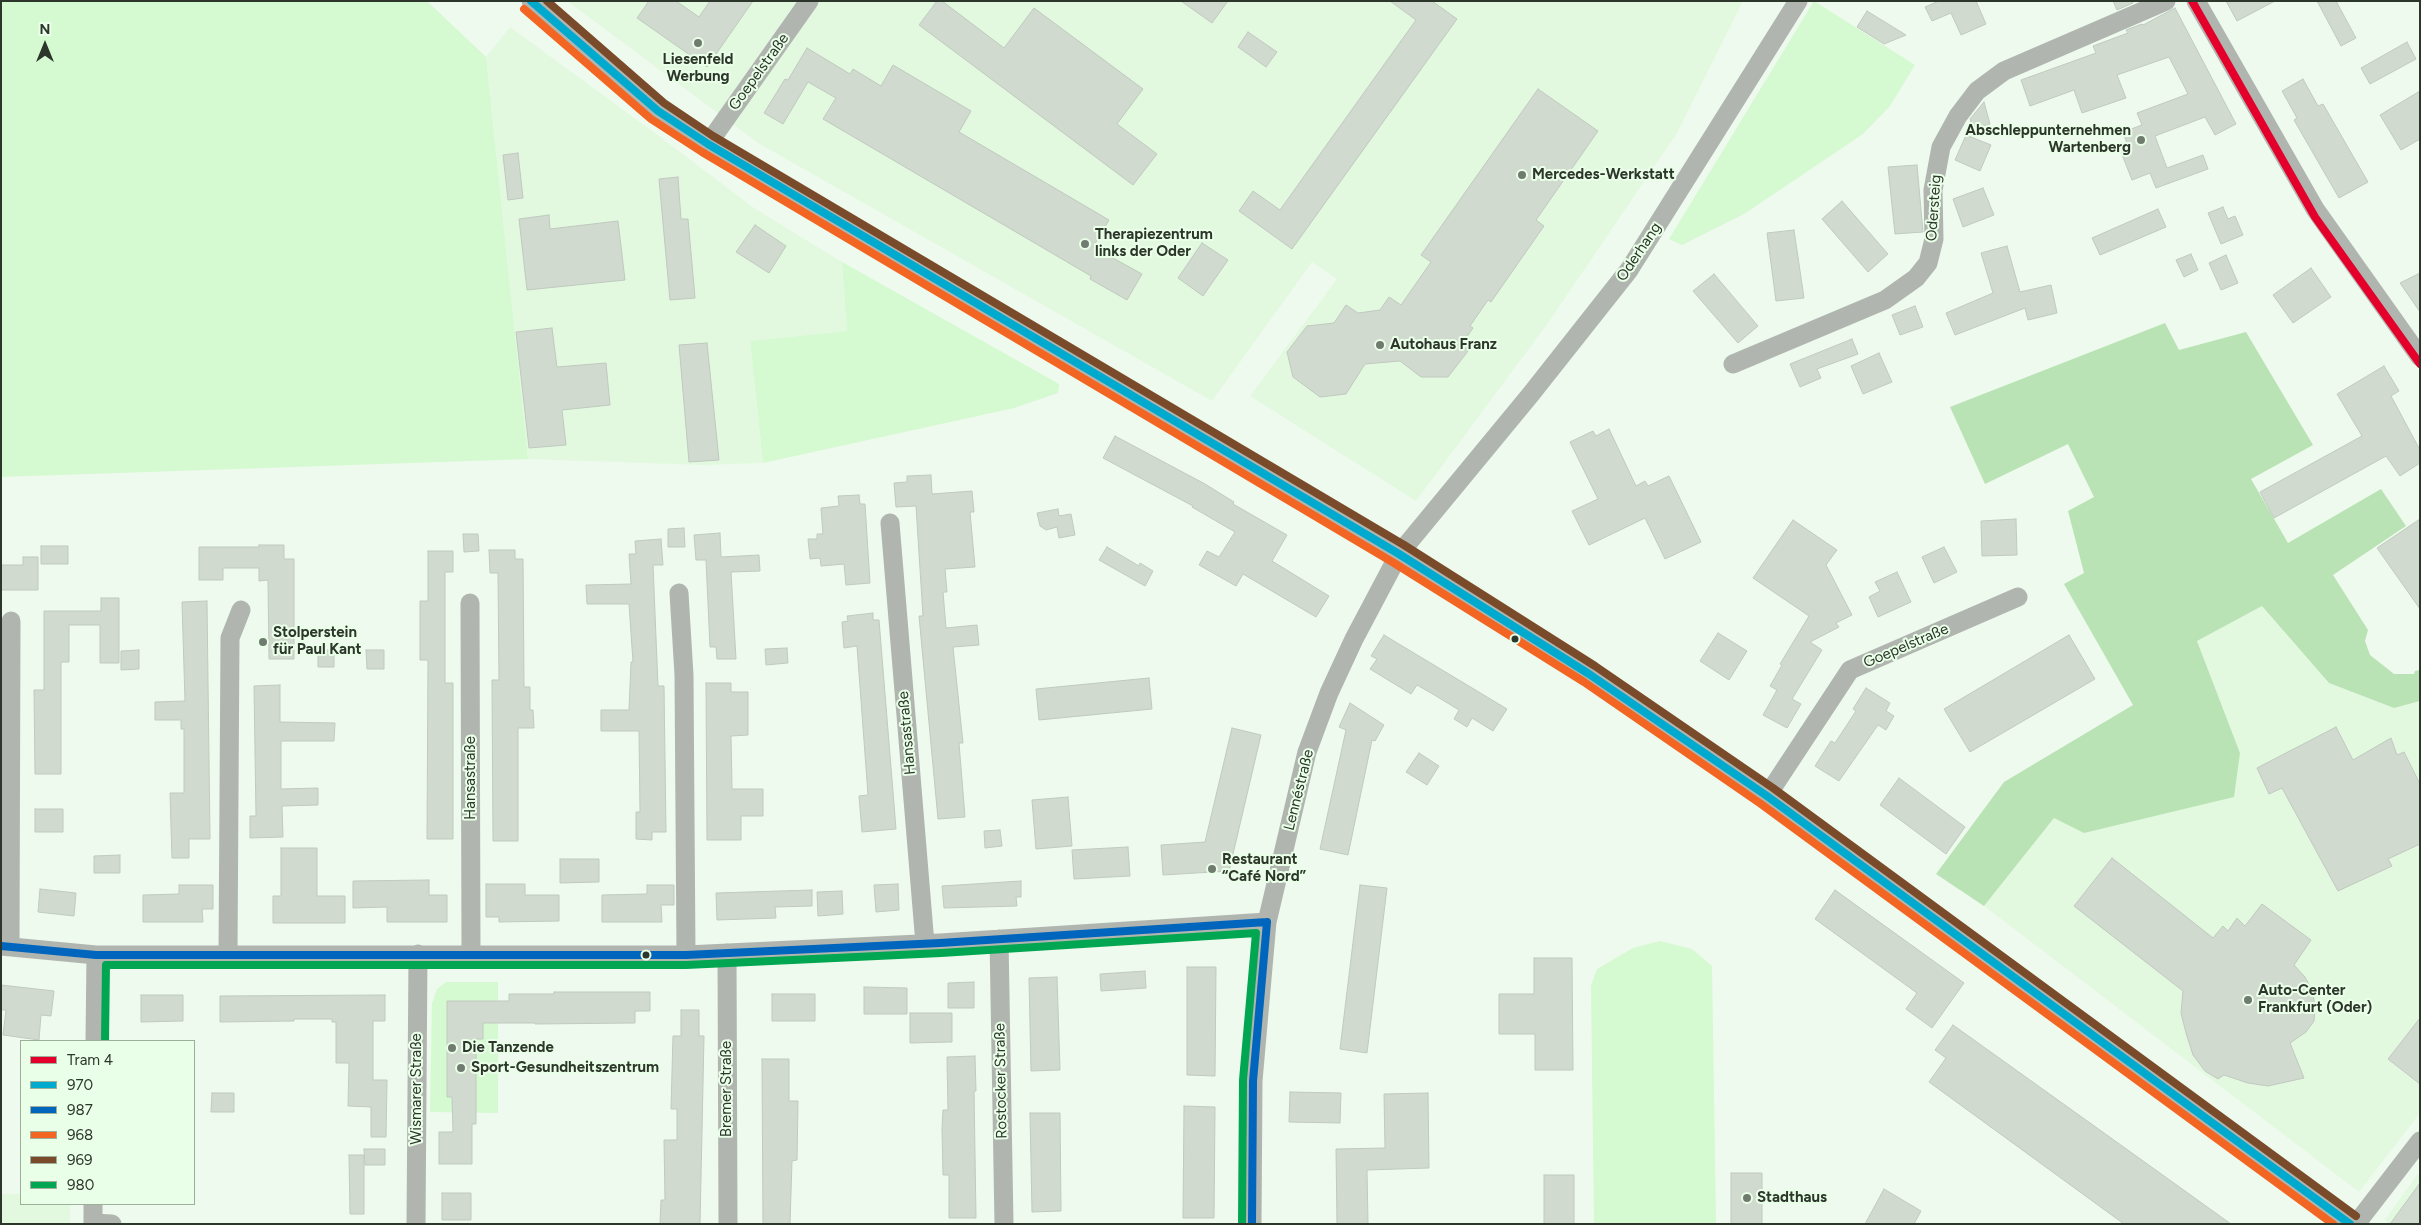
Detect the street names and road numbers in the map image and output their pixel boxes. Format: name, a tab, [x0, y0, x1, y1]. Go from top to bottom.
street label: Goepelstraße	[725, 30, 793, 114]
street label: Odersteig	[1923, 174, 1945, 242]
street label: Oderhang	[1613, 219, 1665, 285]
street label: Goepelstraße	[1861, 620, 1951, 672]
street label: Hansastraße	[894, 690, 920, 776]
street label: Hansastraße	[462, 736, 480, 820]
street label: Lennéstraße	[1280, 748, 1318, 832]
street label: Rostocker Straße	[991, 1023, 1011, 1139]
street label: Wismarer Straße	[408, 1033, 426, 1145]
street label: Bremer Straße	[718, 1041, 736, 1137]

